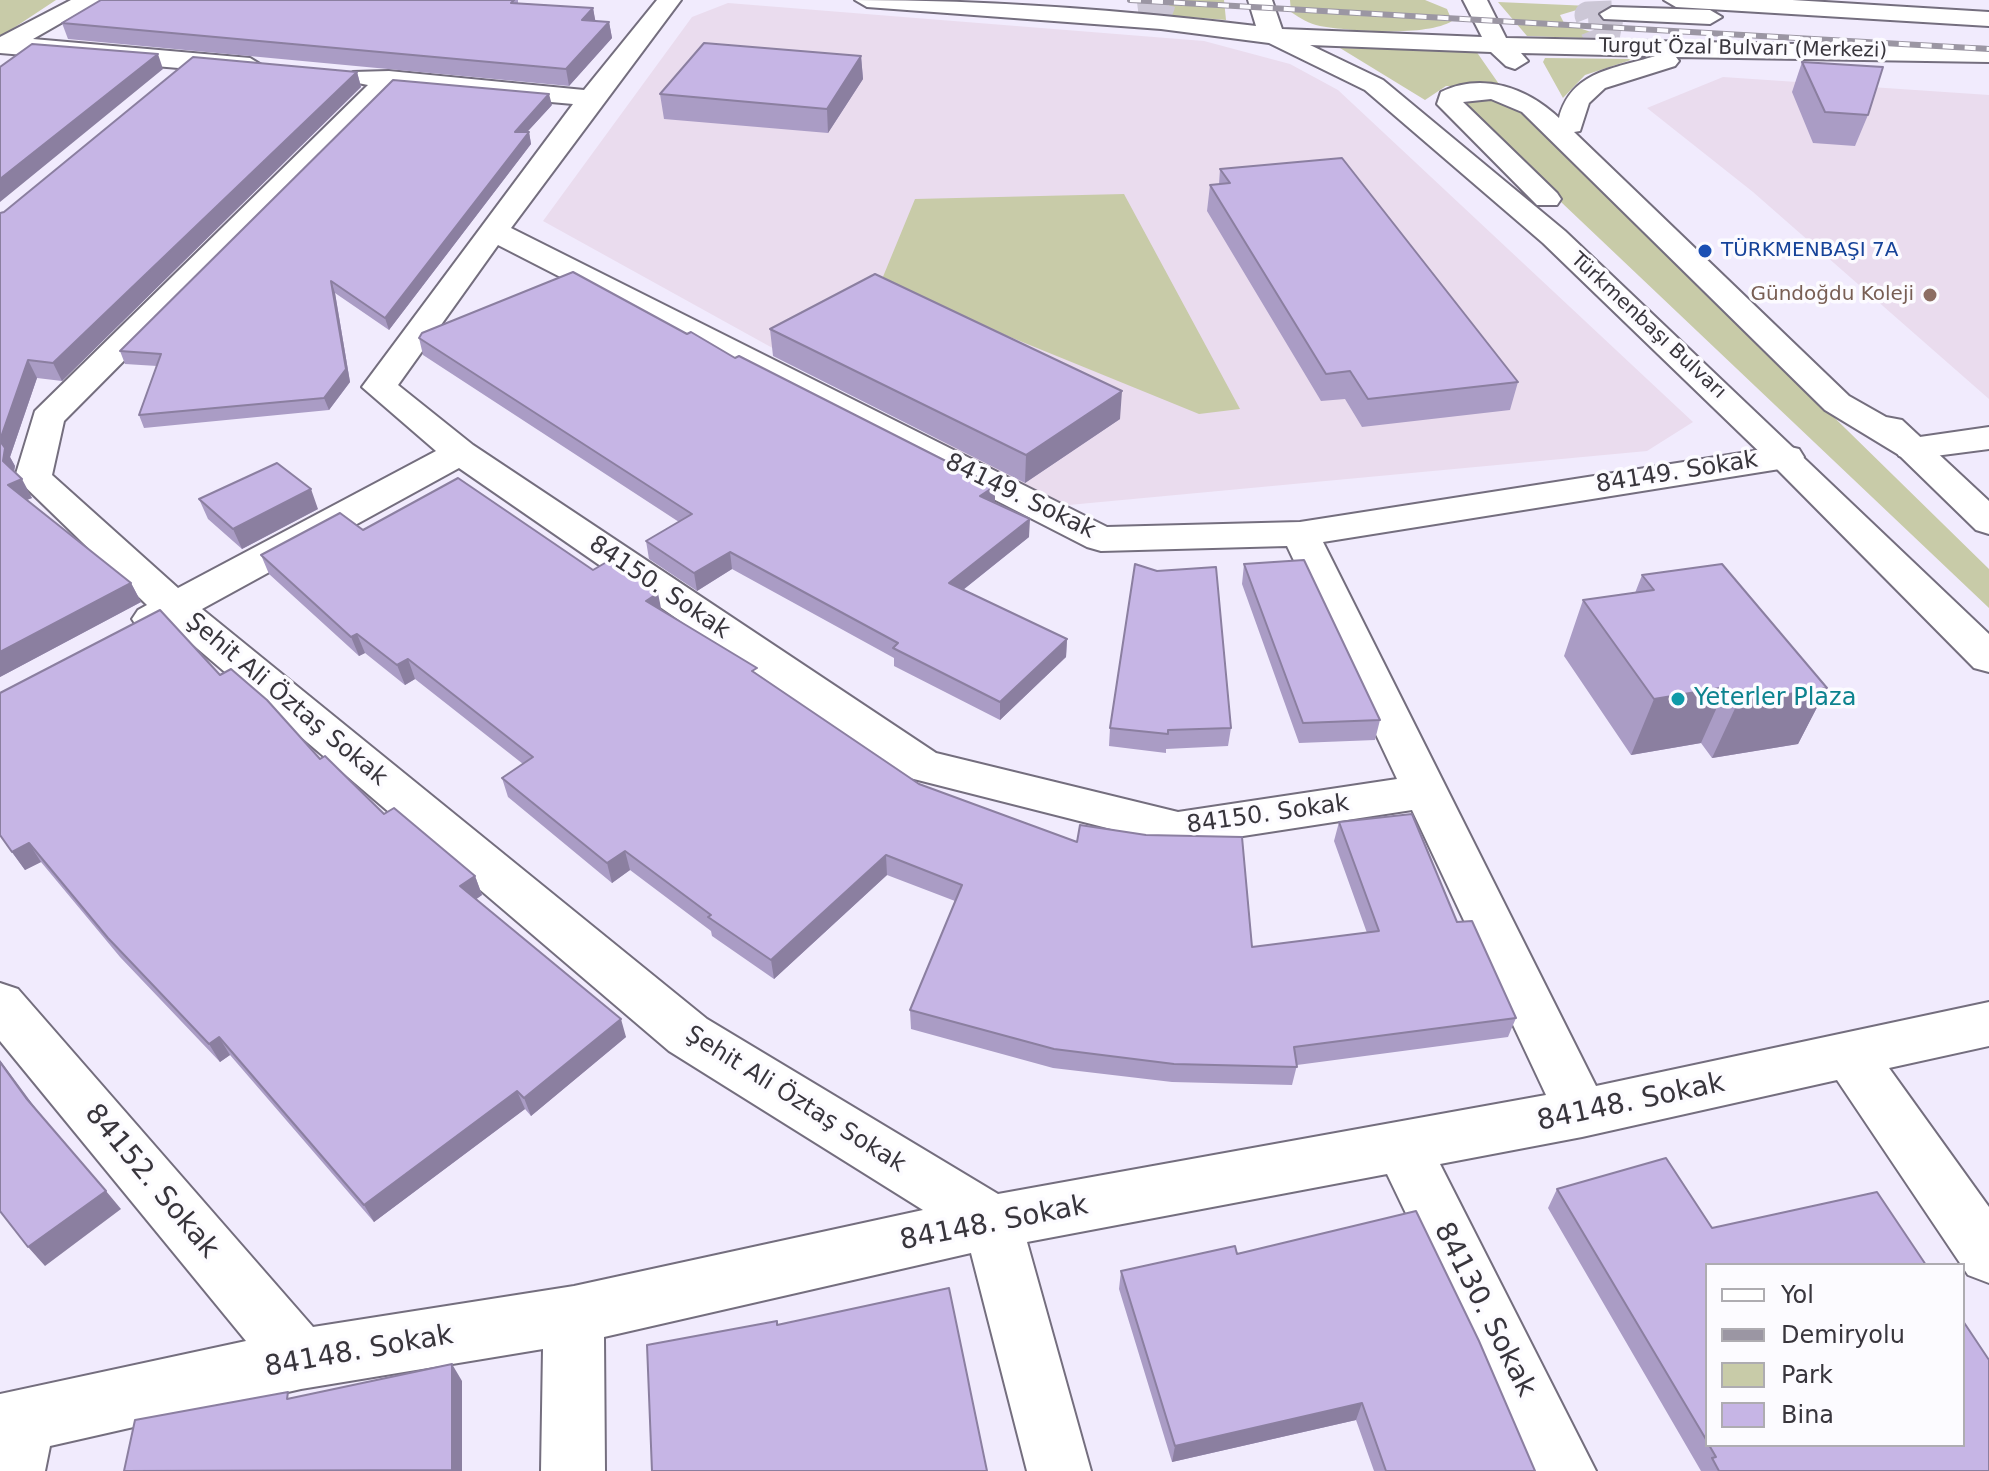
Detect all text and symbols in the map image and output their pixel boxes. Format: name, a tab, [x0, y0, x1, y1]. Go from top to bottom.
street label: Turgut Özal Bulvarı (Merkezi)	[1599, 34, 1887, 64]
place label: TÜRKMENBAŞI 7A	[1721, 239, 1898, 263]
marker: TÜRKMENBAŞI 7A	[1696, 242, 1714, 260]
street label: Türkmenbaşı Bulvarı	[1565, 248, 1731, 404]
place label: Gündoğdu Koleji	[1750, 283, 1914, 307]
marker: Gündoğdu Koleji	[1921, 286, 1939, 304]
street label: 84149. Sokak	[1594, 446, 1760, 500]
street label: 84149. Sokak	[940, 448, 1100, 546]
street label: 84150. Sokak	[583, 530, 735, 646]
street label: Şehit Ali Öztaş Sokak	[179, 607, 393, 793]
place label: Yeterler Plaza	[1694, 685, 1856, 713]
marker: Yeterler Plaza	[1669, 690, 1687, 708]
street label: 84150. Sokak	[1185, 789, 1351, 841]
street label: Şehit Ali Öztaş Sokak	[680, 1020, 910, 1180]
street label: 84148. Sokak	[1534, 1067, 1728, 1139]
street label: 84152. Sokak	[77, 1098, 225, 1266]
street label: 84148. Sokak	[897, 1189, 1091, 1259]
street label: 84130. Sokak	[1426, 1217, 1542, 1403]
legend	[1705, 1263, 1965, 1447]
text: Yol	[1781, 1281, 1814, 1309]
street label: 84148. Sokak	[262, 1319, 456, 1385]
text: Demiryolu	[1781, 1321, 1905, 1349]
text: Park	[1781, 1361, 1833, 1389]
text: Bina	[1781, 1401, 1834, 1429]

